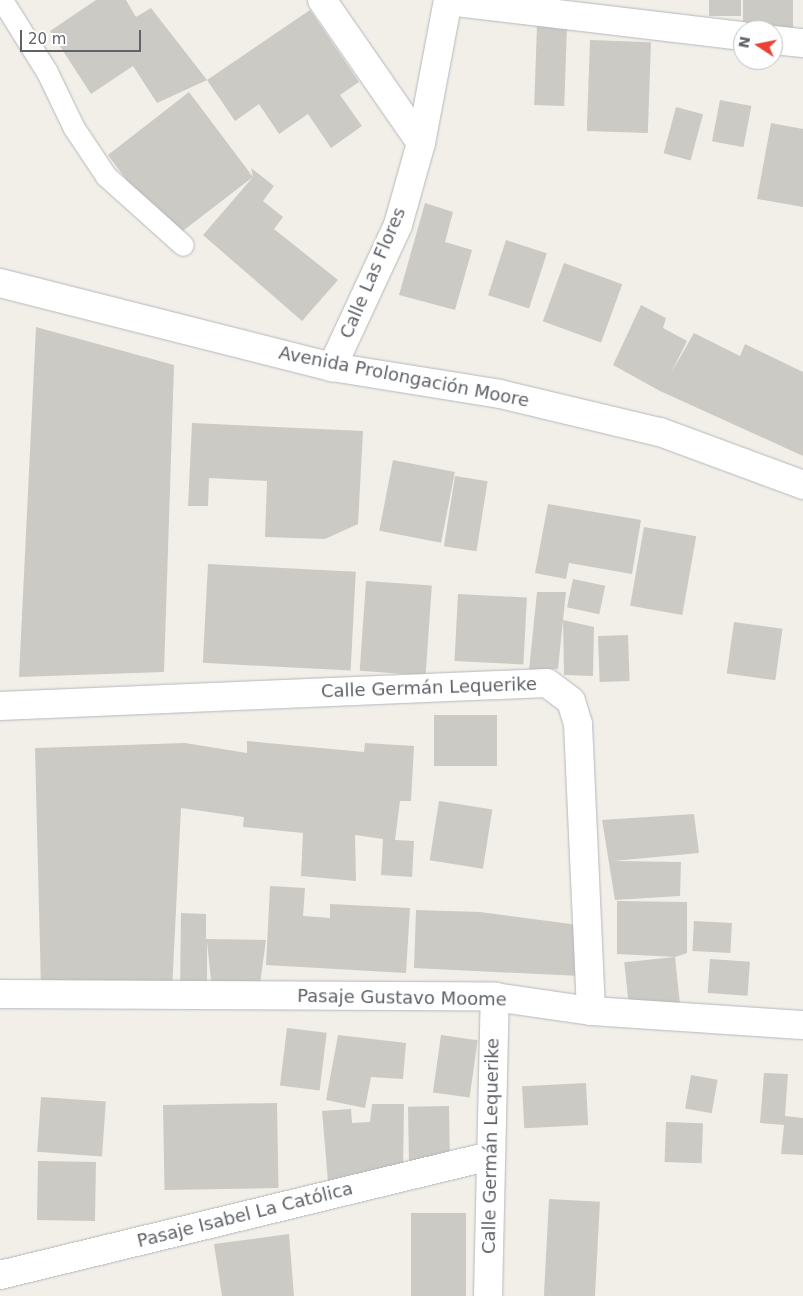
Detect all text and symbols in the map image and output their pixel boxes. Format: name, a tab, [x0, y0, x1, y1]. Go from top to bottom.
scale bar	[22, 20, 144, 52]
north arrow	[733, 20, 783, 70]
text: 20 m	[28, 30, 66, 48]
text: N	[735, 35, 753, 50]
street label: Calle Las Flores	[336, 204, 410, 342]
street label: Avenida Prolongación Moore	[277, 342, 531, 412]
street label: Calle Germán Lequerike	[321, 673, 537, 703]
street label: Pasaje Gustavo Moome	[297, 985, 507, 1011]
street label: Calle Germán Lequerike	[478, 1038, 504, 1254]
street label: Pasaje Isabel La Católica	[135, 1178, 355, 1252]

